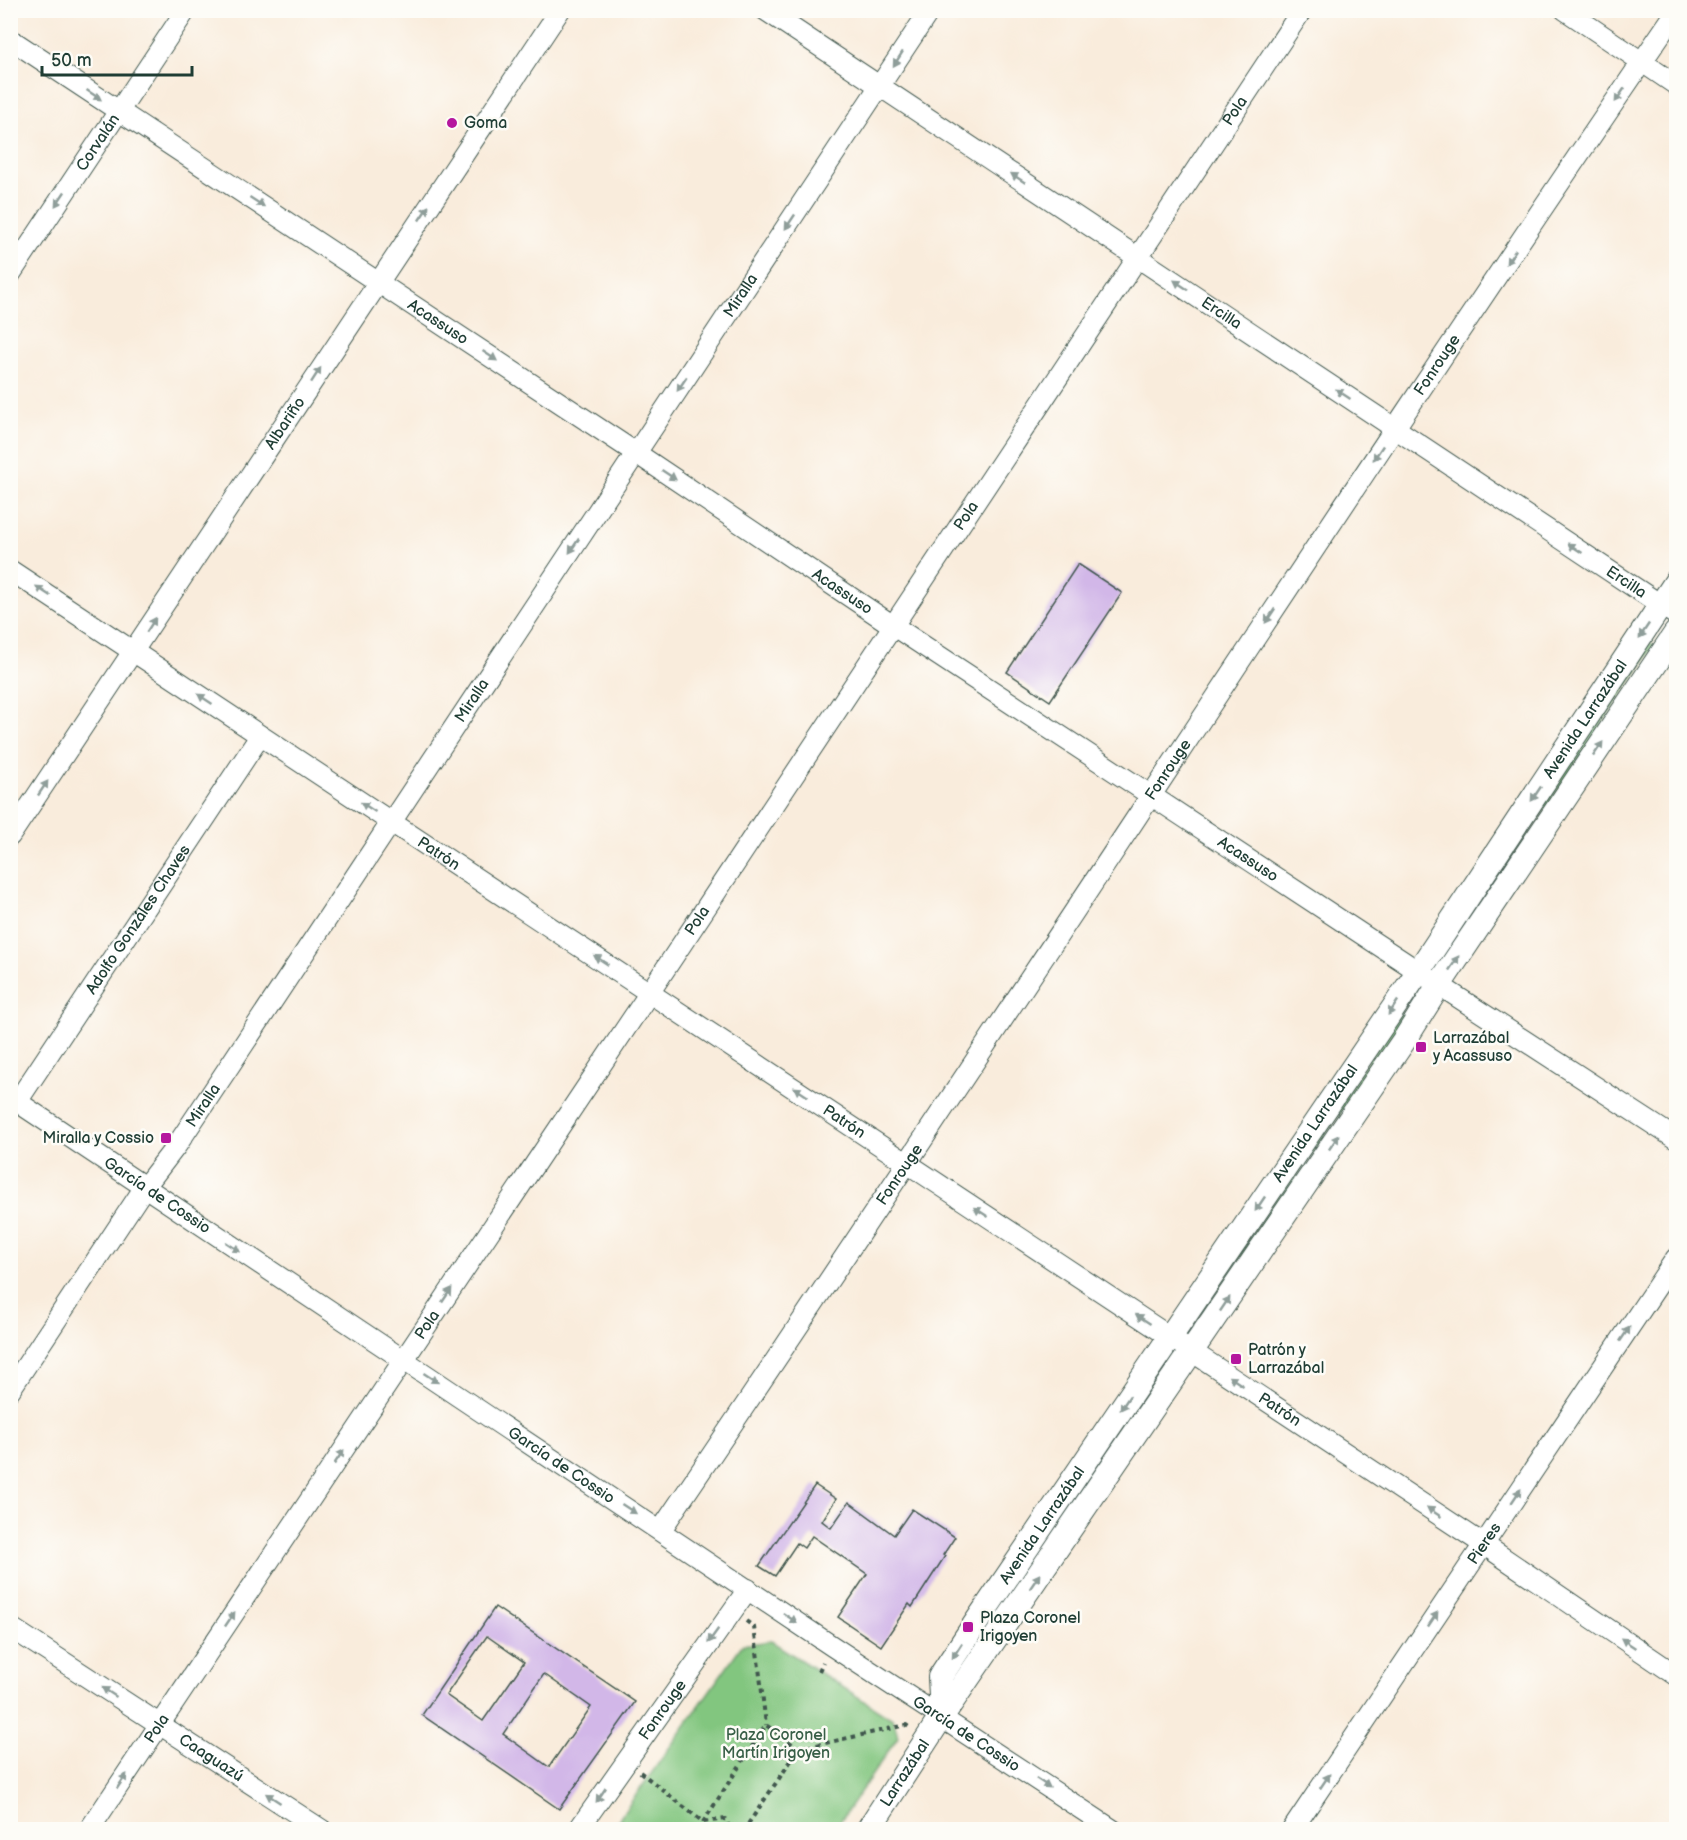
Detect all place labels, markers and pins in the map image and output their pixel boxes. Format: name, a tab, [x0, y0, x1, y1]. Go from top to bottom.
place label: Goma	[464, 114, 507, 133]
marker: Goma	[445, 116, 459, 130]
place label: Larrazábal y Acassuso	[1432, 1029, 1512, 1066]
marker: Larrazábal y Acassuso	[1414, 1040, 1428, 1054]
place label: Miralla y Cossio	[42, 1129, 154, 1148]
marker: Miralla y Cossio	[159, 1131, 173, 1145]
place label: Patrón y Larrazábal	[1248, 1341, 1324, 1378]
marker: Patrón y Larrazábal	[1229, 1352, 1243, 1366]
place label: Plaza Coronel Irigoyen	[980, 1609, 1081, 1646]
marker: Plaza Coronel Irigoyen	[961, 1620, 975, 1634]

